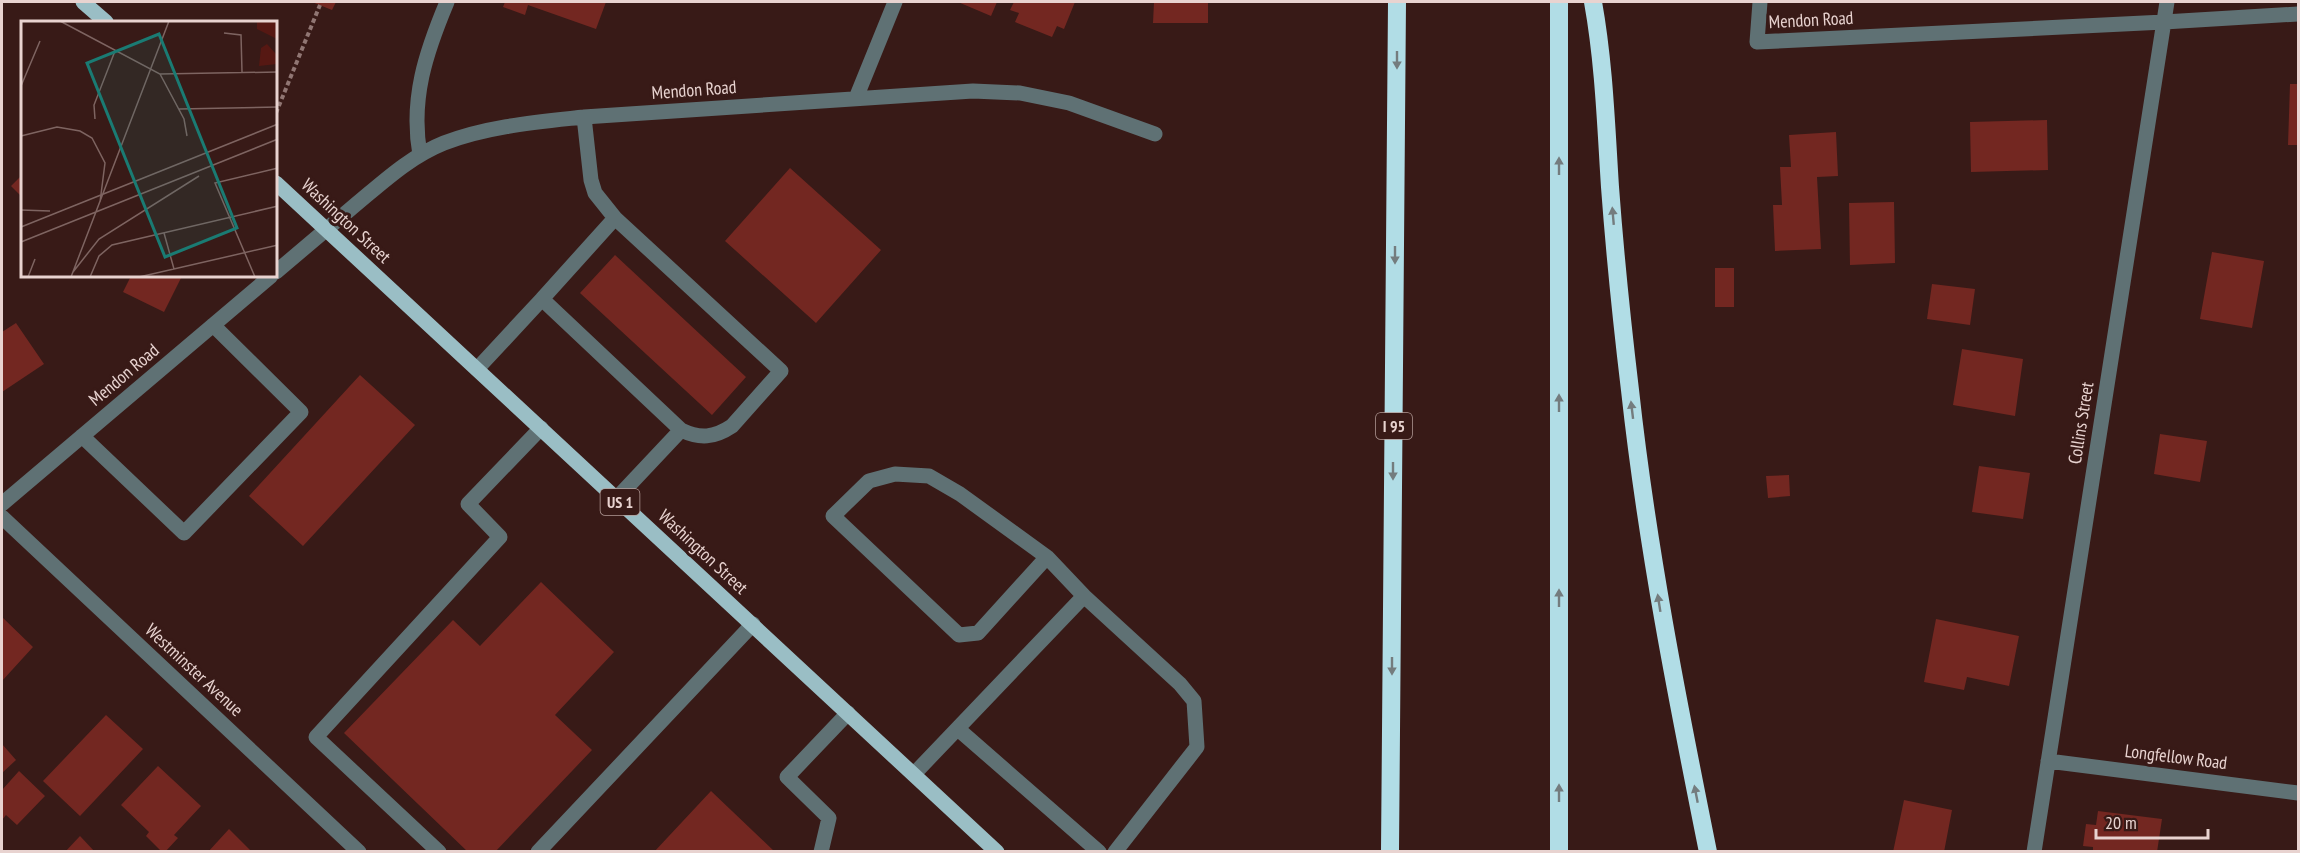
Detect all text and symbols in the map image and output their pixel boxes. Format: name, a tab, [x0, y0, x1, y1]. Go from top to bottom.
street label: Mendon Road	[1768, 6, 1854, 33]
inset map	[21, 21, 278, 278]
one-way arrow	[1392, 50, 1402, 69]
street label: Mendon Road	[651, 75, 737, 104]
one-way arrow	[1554, 157, 1564, 176]
street label: Washington Street	[297, 173, 396, 268]
one-way arrow	[1608, 206, 1618, 225]
one-way arrow	[1390, 245, 1400, 264]
street label: Mendon Road	[84, 339, 164, 411]
street label: Collins Street	[2063, 380, 2098, 466]
one-way arrow	[1554, 394, 1564, 413]
one-way arrow	[1628, 400, 1637, 419]
road number: I 95	[1376, 413, 1412, 439]
one-way arrow	[1388, 461, 1398, 480]
road number: US 1	[600, 489, 640, 515]
street label: Washington Street	[654, 504, 753, 599]
one-way arrow	[1554, 589, 1564, 608]
one-way arrow	[1655, 593, 1664, 612]
street label: Westminster Avenue	[141, 618, 248, 721]
one-way arrow	[1387, 656, 1396, 675]
street label: Longfellow Road	[2124, 739, 2229, 774]
one-way arrow	[1554, 784, 1564, 803]
one-way arrow	[1691, 784, 1700, 803]
scale bar	[2096, 802, 2208, 840]
text: 20 m	[2105, 811, 2137, 834]

